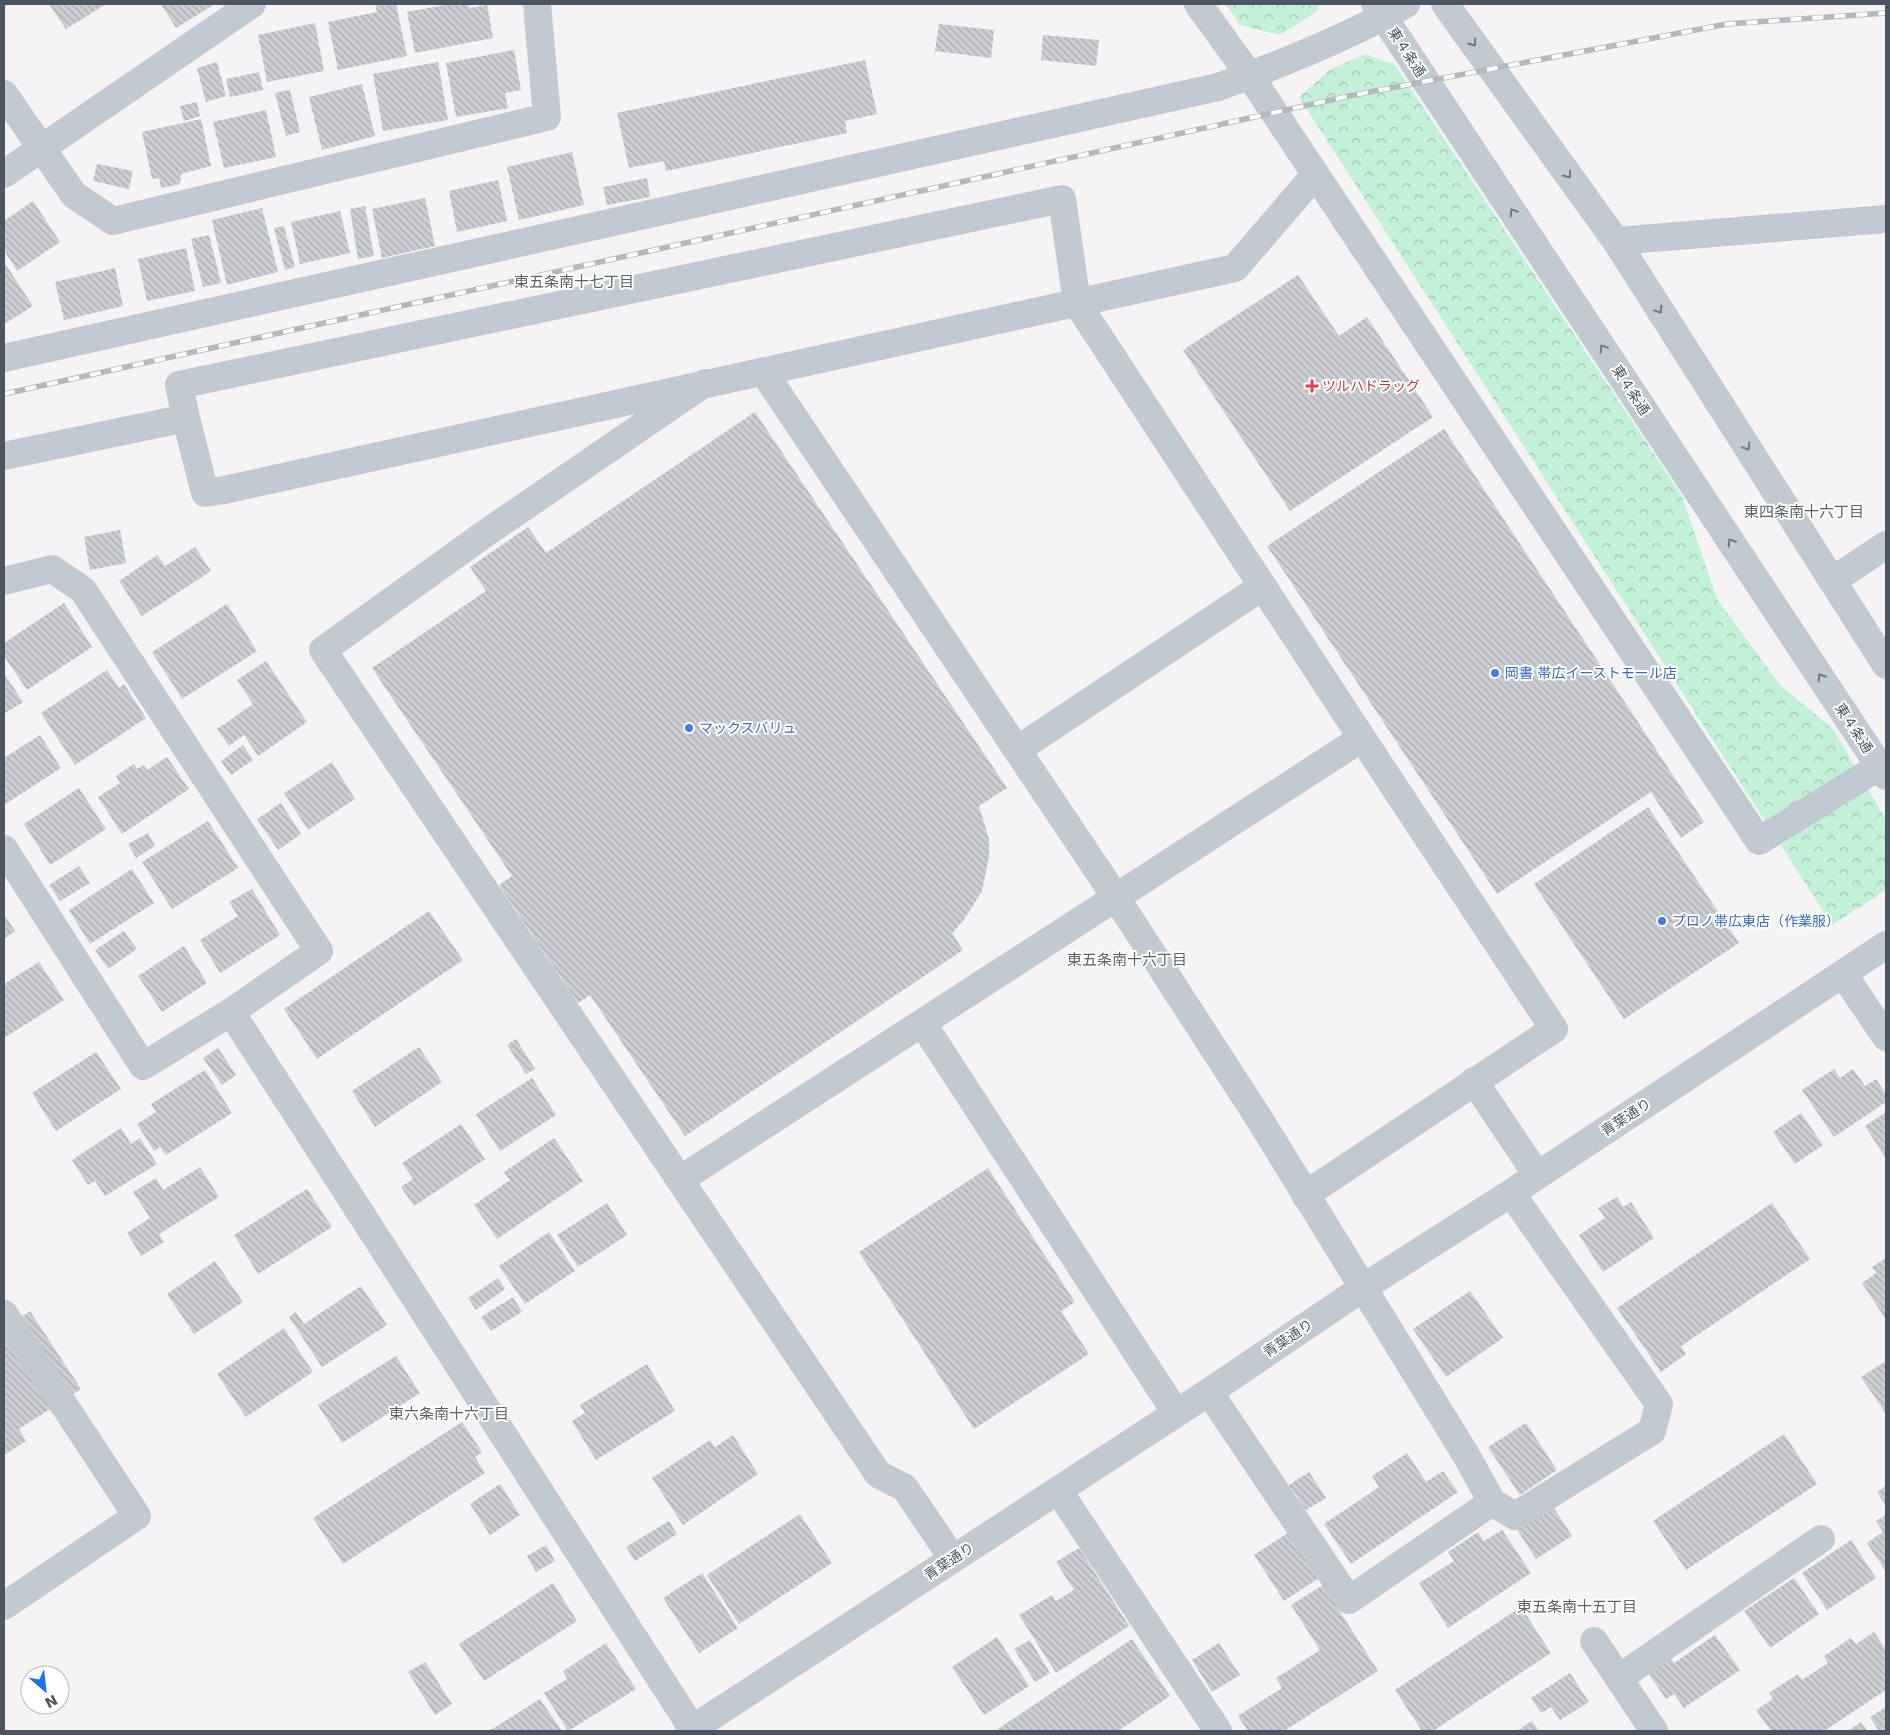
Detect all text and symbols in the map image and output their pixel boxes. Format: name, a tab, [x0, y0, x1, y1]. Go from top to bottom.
street label: 東４条通	[1385, 24, 1429, 80]
one-way arrow	[1467, 37, 1476, 47]
one-way arrow	[1562, 169, 1571, 179]
one-way arrow	[1510, 208, 1519, 218]
district label: 東五条南十七丁目	[514, 273, 634, 291]
one-way arrow	[1653, 304, 1663, 313]
one-way arrow	[1600, 344, 1609, 353]
street label: 東４条通	[1609, 362, 1653, 418]
place label: ツルハドラッグ	[1322, 378, 1420, 394]
marker: ツルハドラッグ	[1306, 380, 1318, 392]
one-way arrow	[1741, 441, 1750, 450]
district label: 東四条南十六丁目	[1744, 503, 1864, 521]
one-way arrow	[1728, 538, 1737, 547]
place label: 岡書 帯広イーストモール店	[1505, 665, 1677, 681]
marker: 岡書 帯広イーストモール店	[1489, 667, 1501, 679]
one-way arrow	[1818, 673, 1827, 683]
street label: 東４条通	[1832, 700, 1876, 756]
place label: マックスバリュ	[699, 720, 797, 736]
marker: マックスバリュ	[683, 722, 695, 734]
place label: プロノ帯広東店（作業服）	[1672, 913, 1840, 929]
marker: プロノ帯広東店（作業服）	[1656, 915, 1668, 927]
district label: 東五条南十六丁目	[1067, 951, 1187, 969]
street label: 青葉通り	[1598, 1095, 1654, 1139]
street label: 青葉通り	[1260, 1316, 1316, 1360]
district label: 東六条南十六丁目	[389, 1405, 509, 1423]
street label: 青葉通り	[921, 1539, 977, 1583]
district label: 東五条南十五丁目	[1517, 1598, 1637, 1616]
north arrow	[20, 1665, 70, 1715]
text: N	[42, 1692, 60, 1711]

